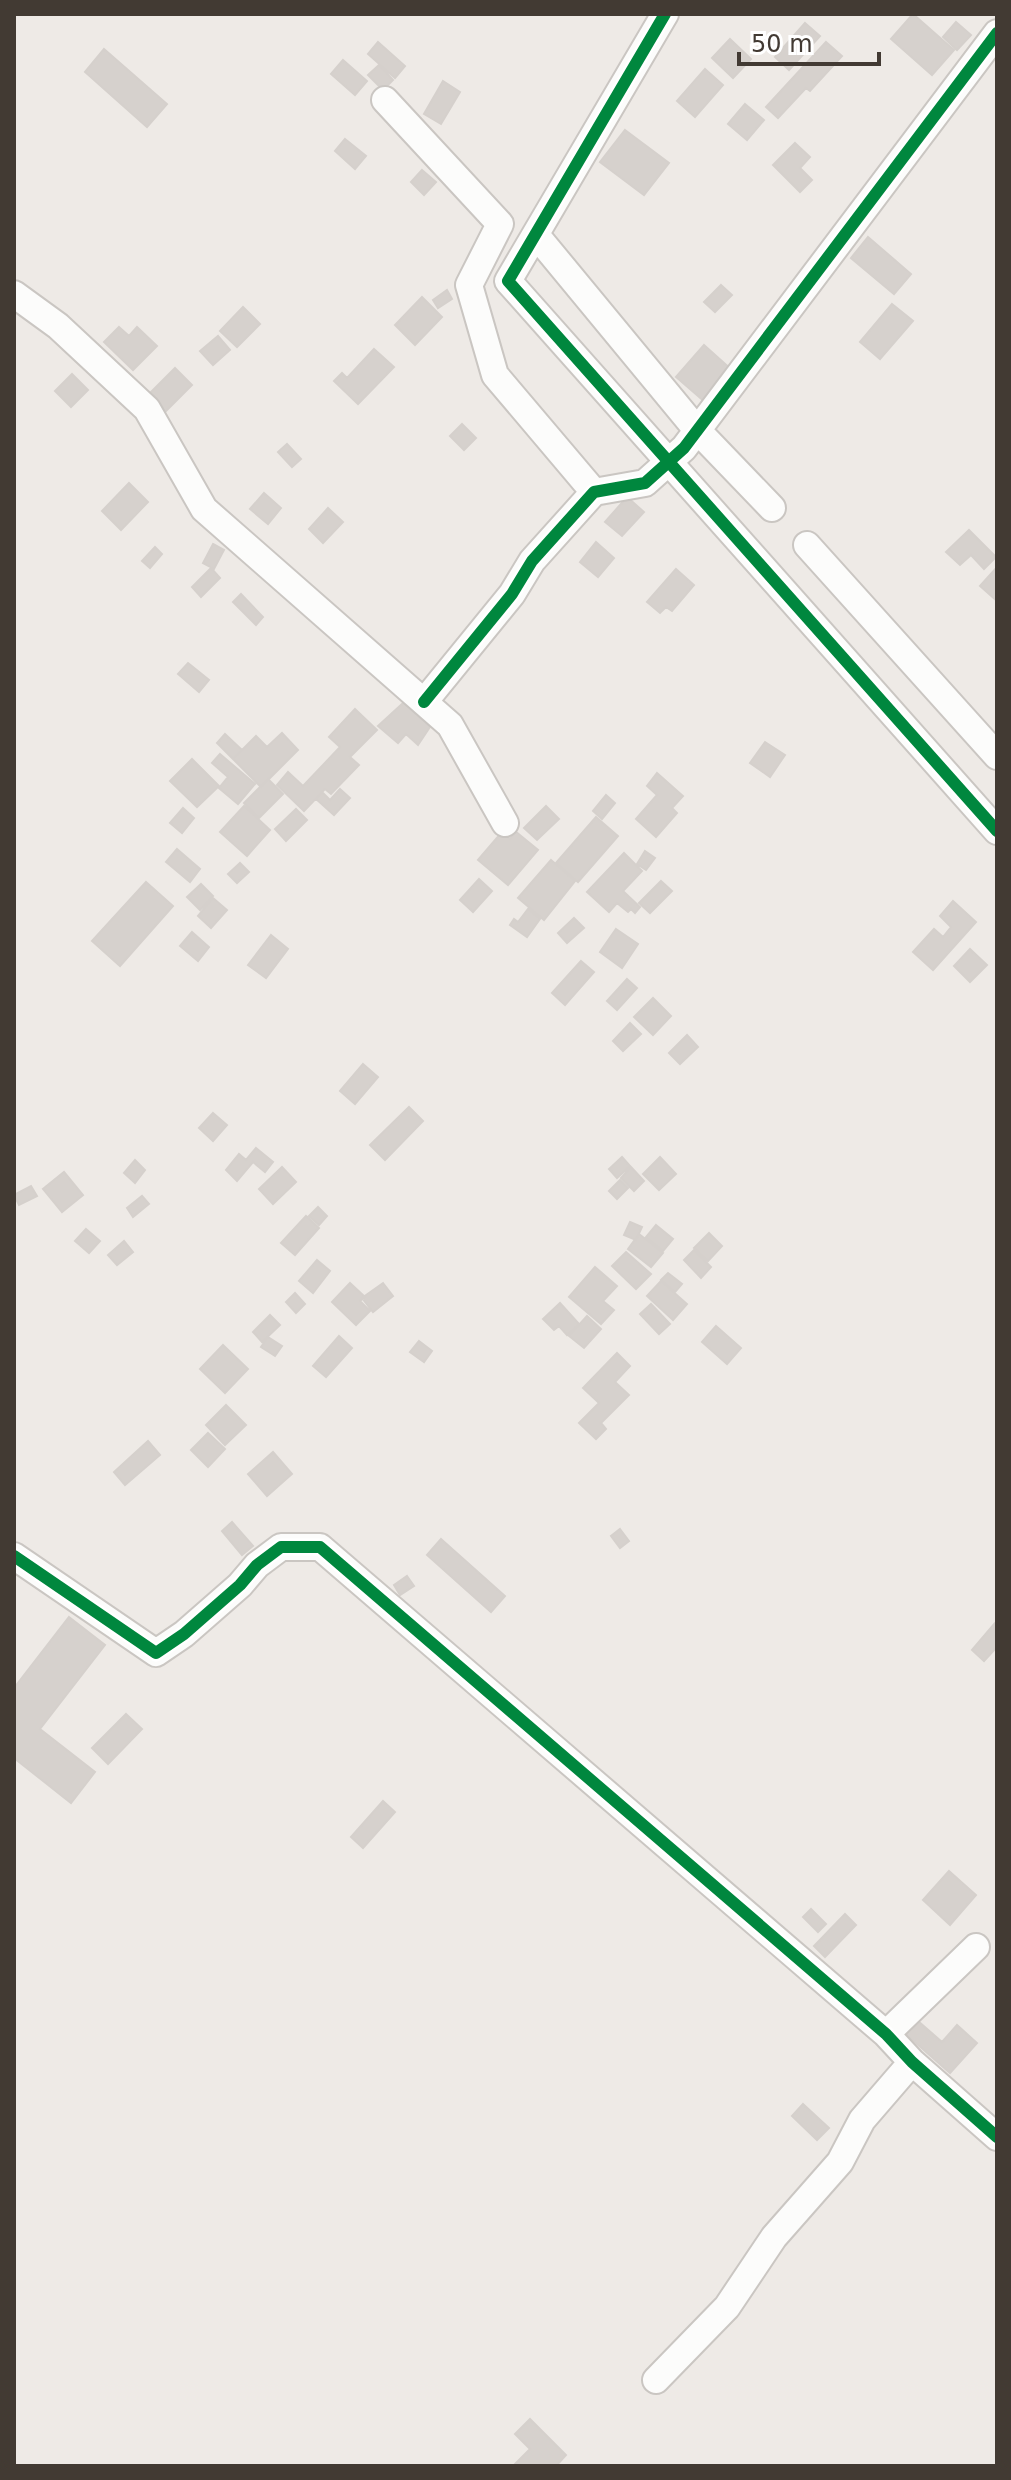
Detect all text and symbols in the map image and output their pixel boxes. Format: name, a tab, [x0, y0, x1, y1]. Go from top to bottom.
scale bar	[739, 16, 879, 66]
text: 50 m	[751, 30, 813, 58]

